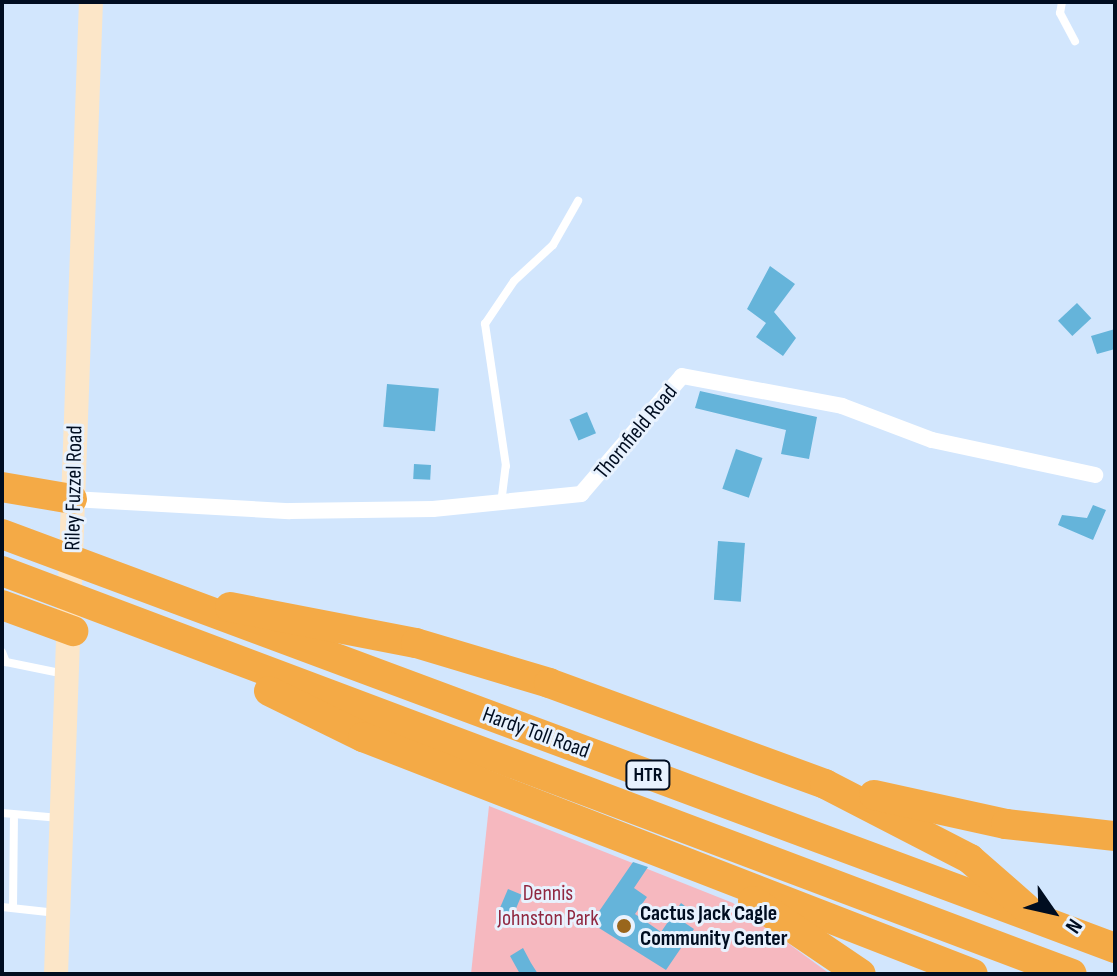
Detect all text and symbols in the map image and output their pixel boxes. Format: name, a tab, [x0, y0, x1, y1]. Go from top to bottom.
street label: Thornfield Road	[589, 380, 683, 484]
street label: Riley Fuzzel Road	[60, 425, 88, 551]
street label: Hardy Toll Road	[479, 701, 593, 765]
road number: HTR	[624, 759, 672, 791]
north arrow	[1013, 872, 1093, 952]
park label: Dennis Johnston Park	[497, 880, 599, 932]
place label: Cactus Jack Cagle Community Center	[640, 900, 788, 952]
text: N	[1059, 913, 1088, 938]
marker: Cactus Jack Cagle Community Center	[615, 917, 633, 935]

